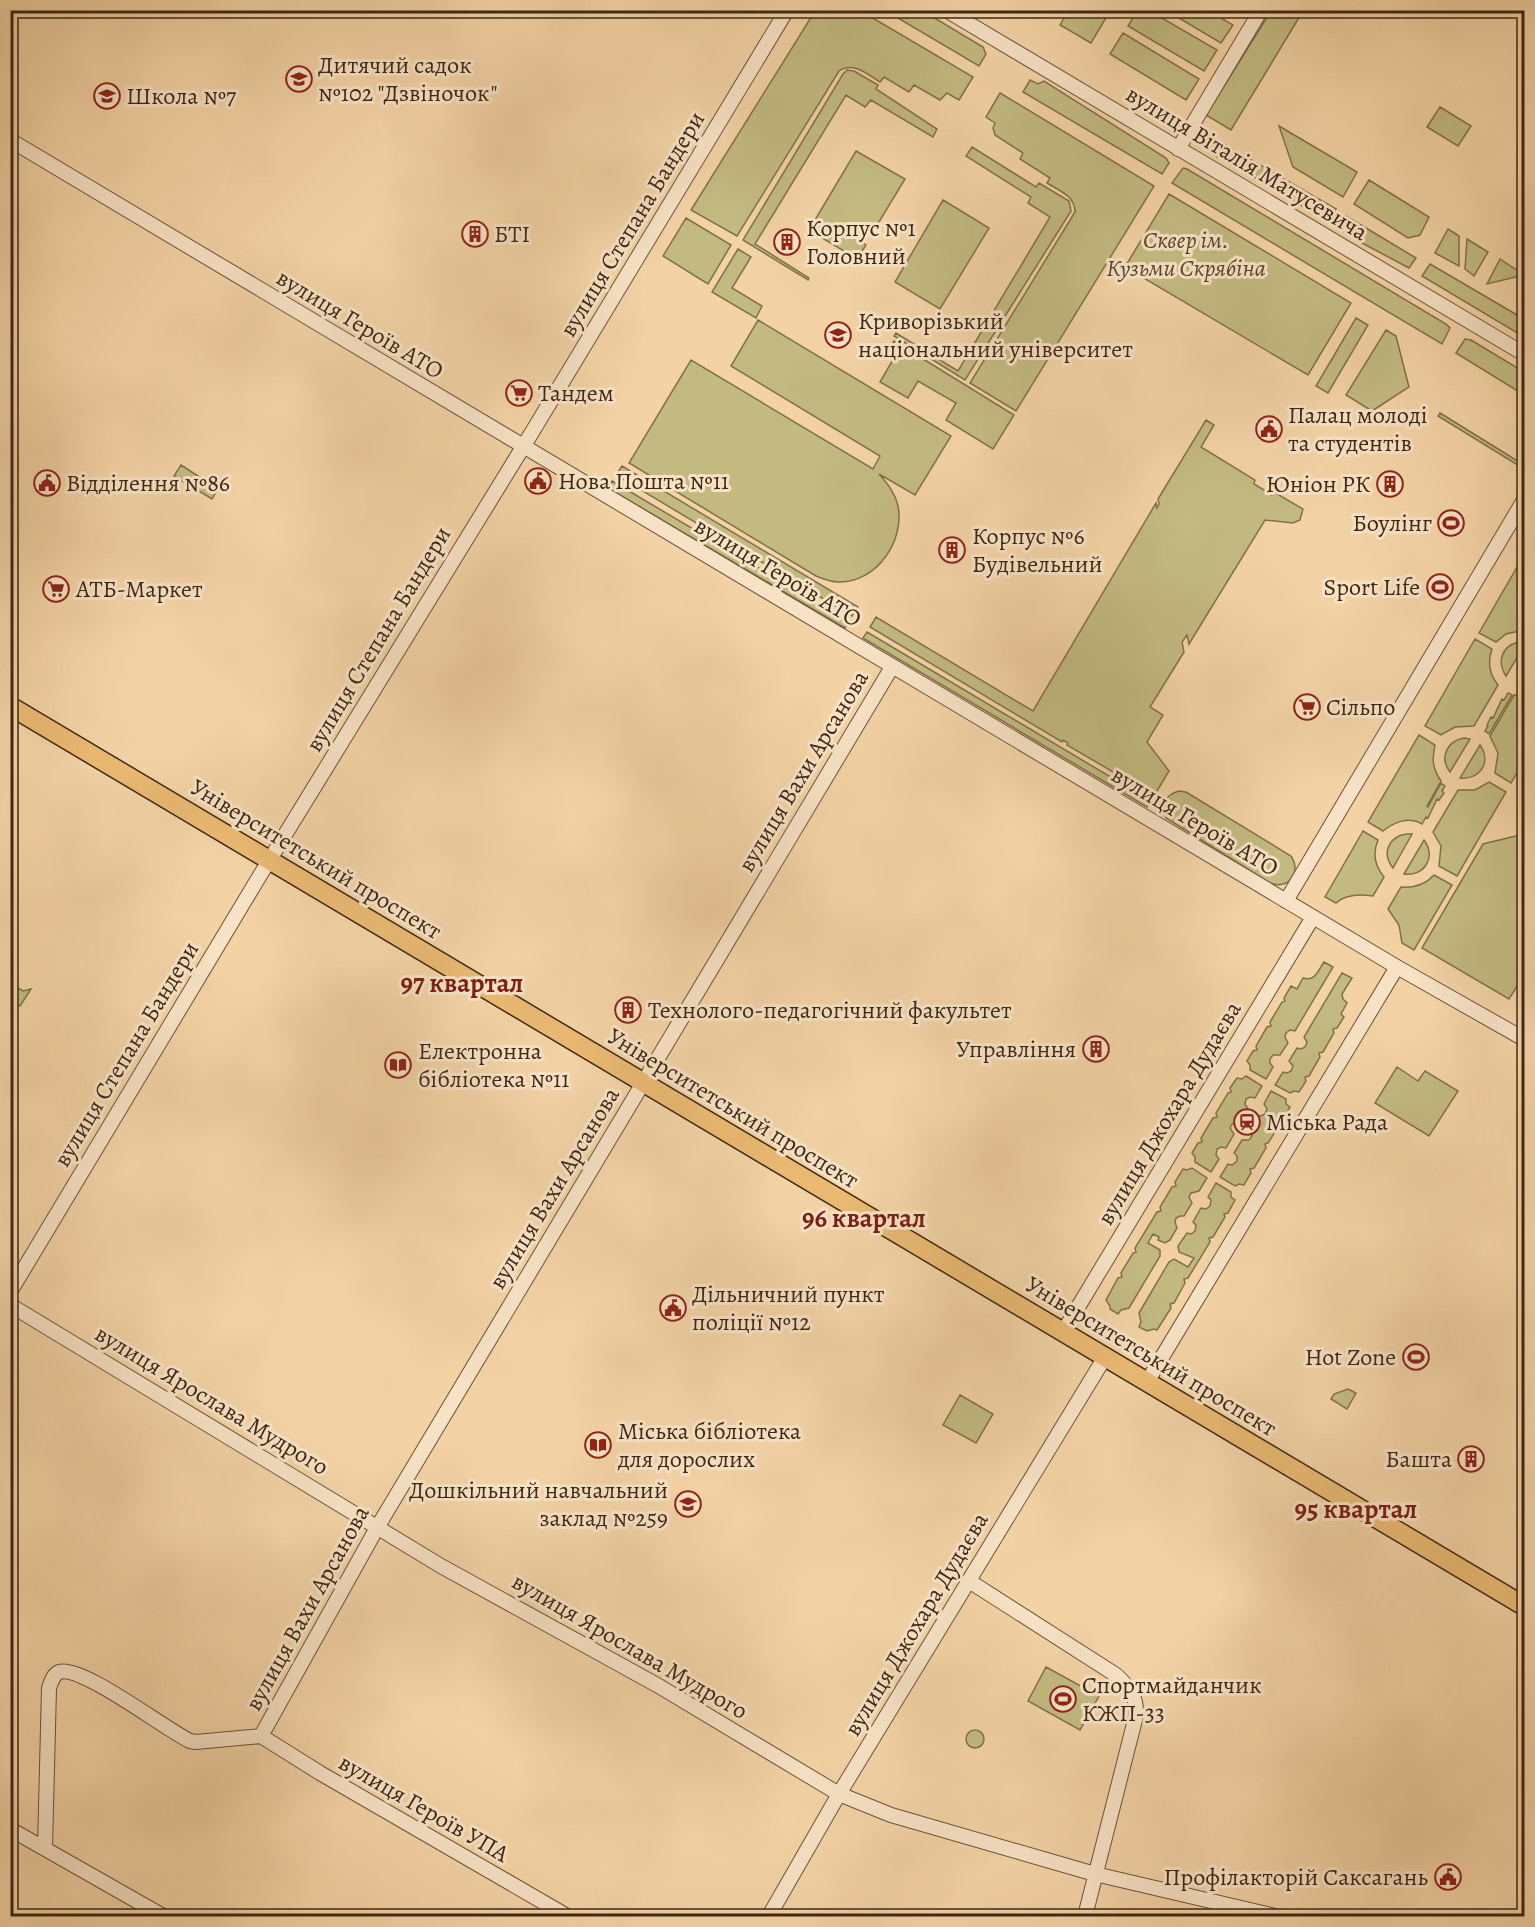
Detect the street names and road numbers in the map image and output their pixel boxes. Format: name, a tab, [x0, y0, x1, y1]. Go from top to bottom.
street label: вулиця Віталія Матусевича	[1120, 78, 1374, 248]
street label: вулиця Степана Бандери	[552, 105, 712, 343]
street label: вулиця Героїв АТО	[271, 261, 449, 387]
street label: вулиця Героїв АТО	[689, 509, 867, 635]
street label: вулиця Степана Бандери	[298, 520, 458, 758]
street label: вулиця Вахи Арсанова	[730, 664, 876, 878]
street label: вулиця Героїв АТО	[1106, 758, 1284, 884]
street label: Університетський проспект	[184, 771, 448, 947]
street label: вулиця Степана Бандери	[46, 935, 206, 1173]
street label: вулиця Джохара Дудаєва	[1089, 995, 1249, 1231]
street label: Університетський проспект	[601, 1020, 865, 1196]
street label: вулиця Вахи Арсанова	[481, 1081, 627, 1295]
street label: Університетський проспект	[1019, 1268, 1283, 1444]
street label: вулиця Ярослава Мудрого	[89, 1317, 335, 1483]
street label: вулиця Вахи Арсанова	[237, 1500, 377, 1716]
street label: вулиця Джохара Дудаєва	[836, 1506, 996, 1742]
street label: вулиця Ярослава Мудрого	[506, 1565, 754, 1727]
street label: вулиця Героїв УПА	[333, 1746, 516, 1870]

